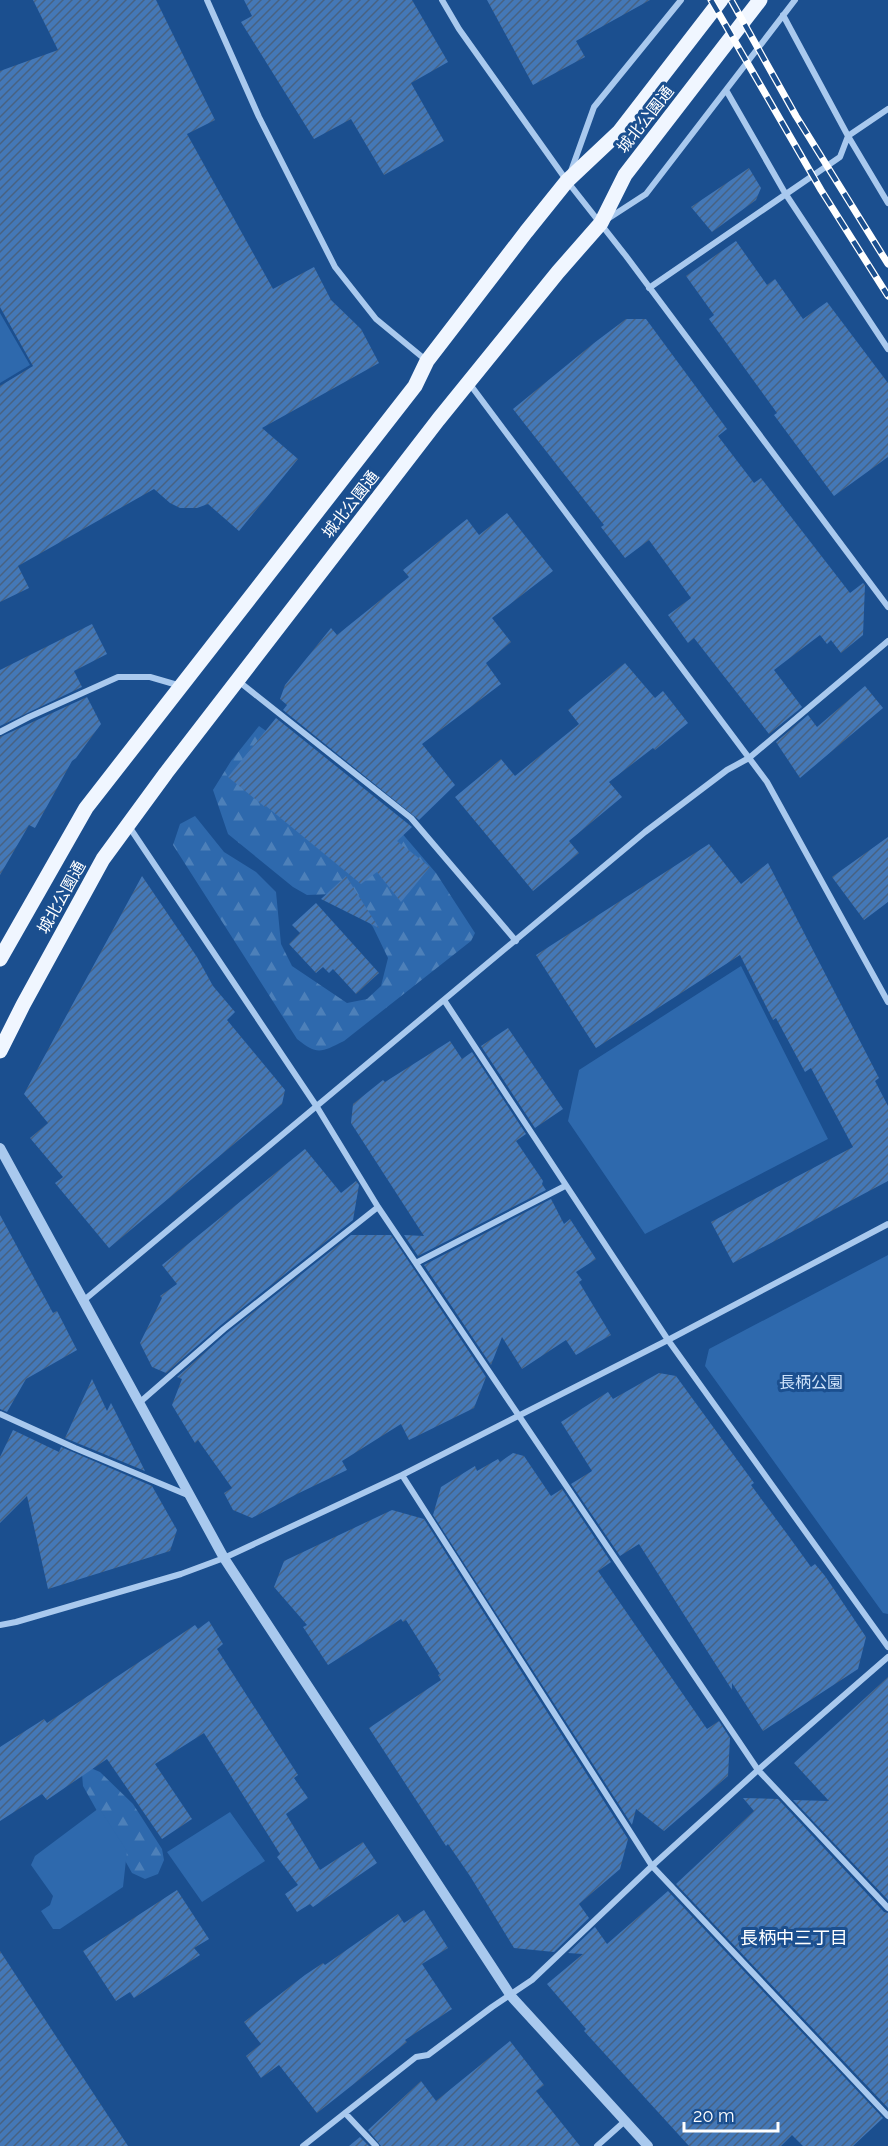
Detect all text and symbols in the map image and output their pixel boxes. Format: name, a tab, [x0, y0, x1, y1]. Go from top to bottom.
street label: 城北公園通	[613, 82, 678, 157]
street label: 城北公園通	[318, 467, 383, 542]
street label: 城北公園通	[34, 858, 89, 937]
park label: 長柄公園	[779, 1373, 843, 1392]
district label: 長柄中三丁目	[740, 1927, 848, 1948]
scale bar	[684, 2095, 778, 2133]
text: 20 m	[693, 2105, 735, 2126]

